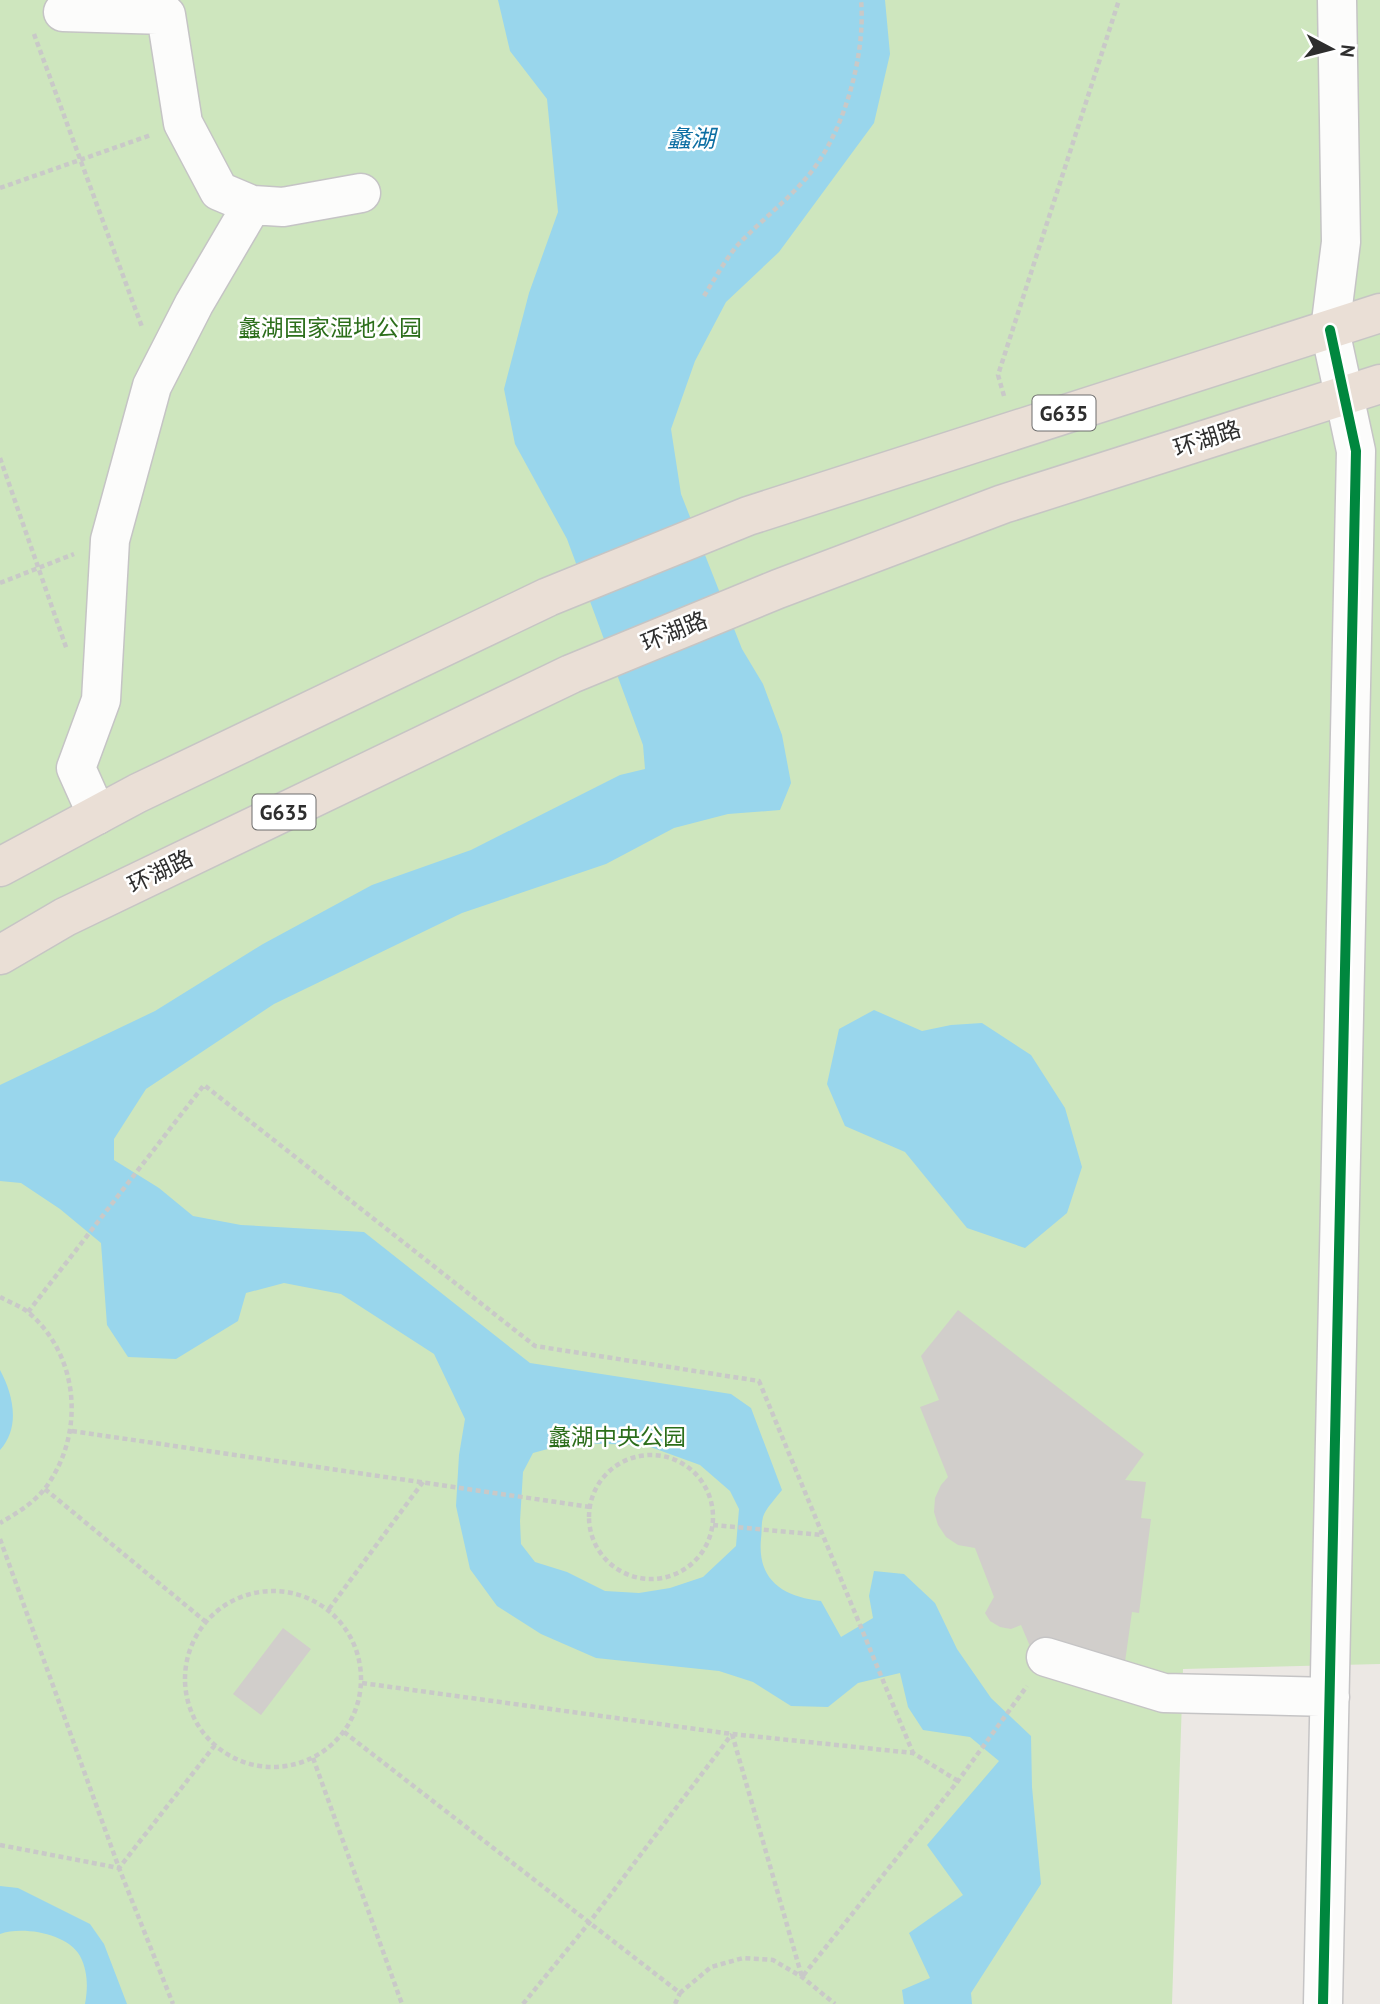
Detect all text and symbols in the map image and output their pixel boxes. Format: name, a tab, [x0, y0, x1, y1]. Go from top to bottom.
north arrow	[1296, 14, 1366, 84]
text: N	[1335, 43, 1361, 59]
water label: 蠡湖	[667, 123, 719, 154]
park label: 蠡湖国家湿地公园	[238, 313, 422, 342]
road number: G635	[1032, 396, 1096, 430]
street label: 环湖路	[1170, 414, 1244, 462]
street label: 环湖路	[637, 605, 711, 657]
road number: G635	[252, 794, 316, 830]
street label: 环湖路	[123, 843, 197, 899]
park label: 蠡湖中央公园	[548, 1422, 686, 1451]

